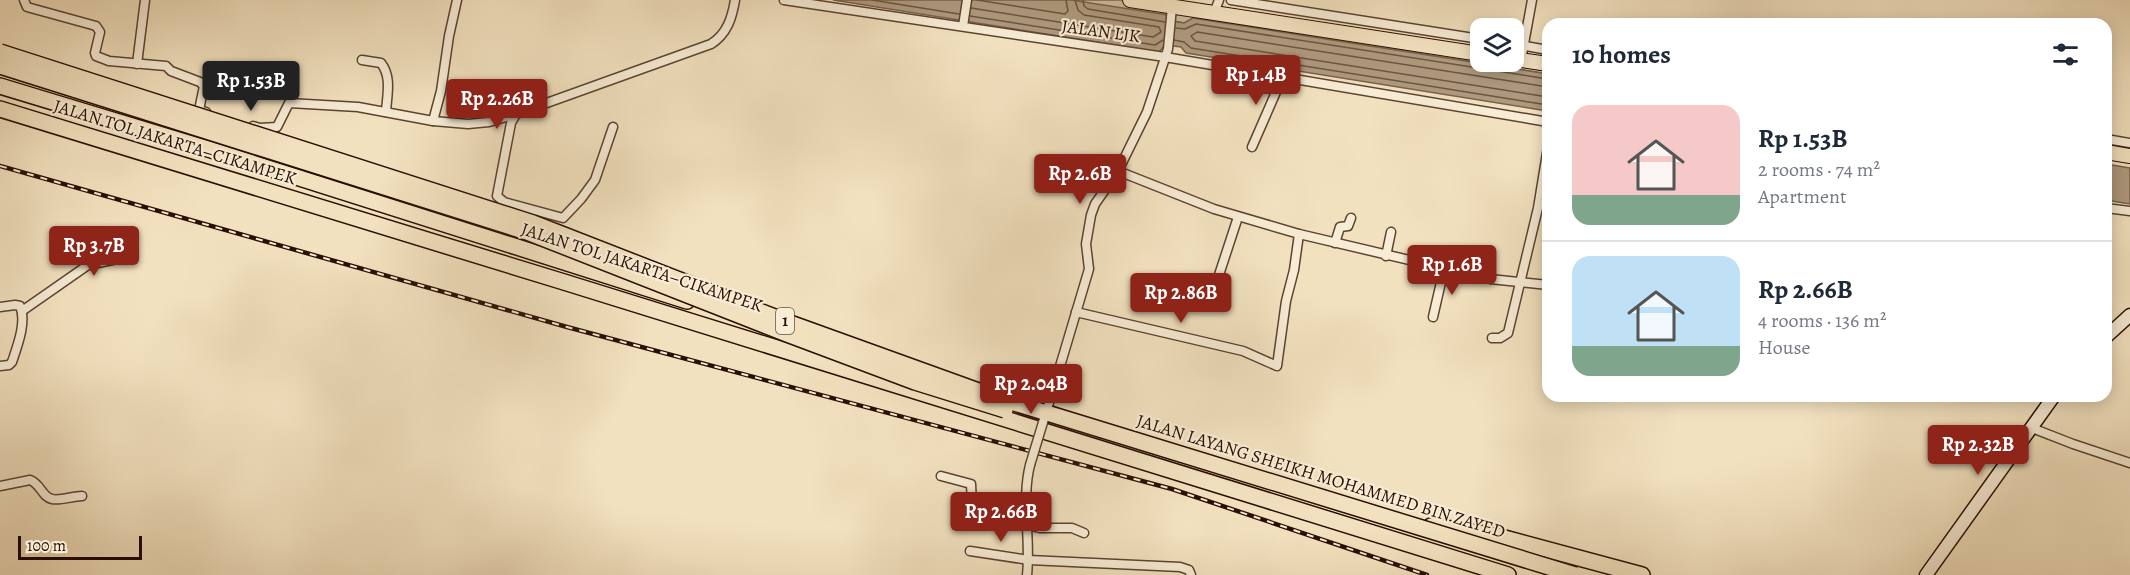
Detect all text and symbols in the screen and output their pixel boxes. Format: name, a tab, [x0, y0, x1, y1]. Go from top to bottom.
street label: JALAN LJK	[1060, 14, 1142, 48]
map controls	[1470, 18, 1524, 72]
button: layers	[1470, 18, 1524, 72]
text: 10 homes	[1572, 37, 1671, 72]
icon: filters	[2049, 38, 2082, 71]
pin: Rp 1.4B	[1201, 55, 1311, 106]
pin: Rp 1.53B	[189, 61, 313, 112]
text: Rp 1.4B	[1225, 61, 1287, 88]
text: Rp 1.53B	[217, 67, 285, 94]
pin: Rp 2.26B	[435, 79, 559, 130]
text: Rp 2.26B	[460, 85, 534, 112]
street label: JALAN TOL JAKARTA–CIKAMPEK	[51, 94, 300, 191]
text: Rp 1.53B	[1758, 121, 1848, 156]
icon: home	[1620, 129, 1692, 201]
pin: Rp 2.6B	[1025, 154, 1135, 205]
text: 2 rooms · 74 m²	[1758, 156, 1880, 183]
text: Rp 2.6B	[1048, 160, 1112, 187]
text: Apartment	[1758, 183, 1847, 210]
street label: JALAN TOL JAKARTA–CIKAMPEK	[518, 217, 767, 318]
pin: Rp 3.7B	[39, 226, 149, 277]
text: Rp 3.7B	[63, 232, 125, 259]
pin: Rp 1.6B	[1397, 245, 1507, 296]
text: Rp 1.6B	[1421, 251, 1483, 278]
text: Rp 2.66B	[1758, 272, 1853, 307]
pin: Rp 2.86B	[1119, 273, 1243, 324]
text: Rp 2.86B	[1144, 279, 1218, 306]
icon: home	[1620, 280, 1692, 352]
text: 4 rooms · 136 m²	[1758, 307, 1887, 334]
road number: 1	[776, 308, 794, 334]
text: House	[1758, 334, 1810, 361]
pin: Rp 2.04B	[969, 364, 1093, 415]
text: Rp 2.04B	[994, 370, 1068, 397]
street label: JALAN LAYANG SHEIKH MOHAMMED BIN ZAYED	[1134, 408, 1508, 544]
pin: Rp 2.32B	[1916, 425, 2040, 476]
text: Rp 2.32B	[1942, 431, 2014, 458]
pin: Rp 2.66B	[939, 492, 1063, 543]
text: Rp 2.66B	[964, 498, 1038, 525]
scale bar	[18, 533, 142, 560]
text: 100 m	[27, 535, 66, 557]

